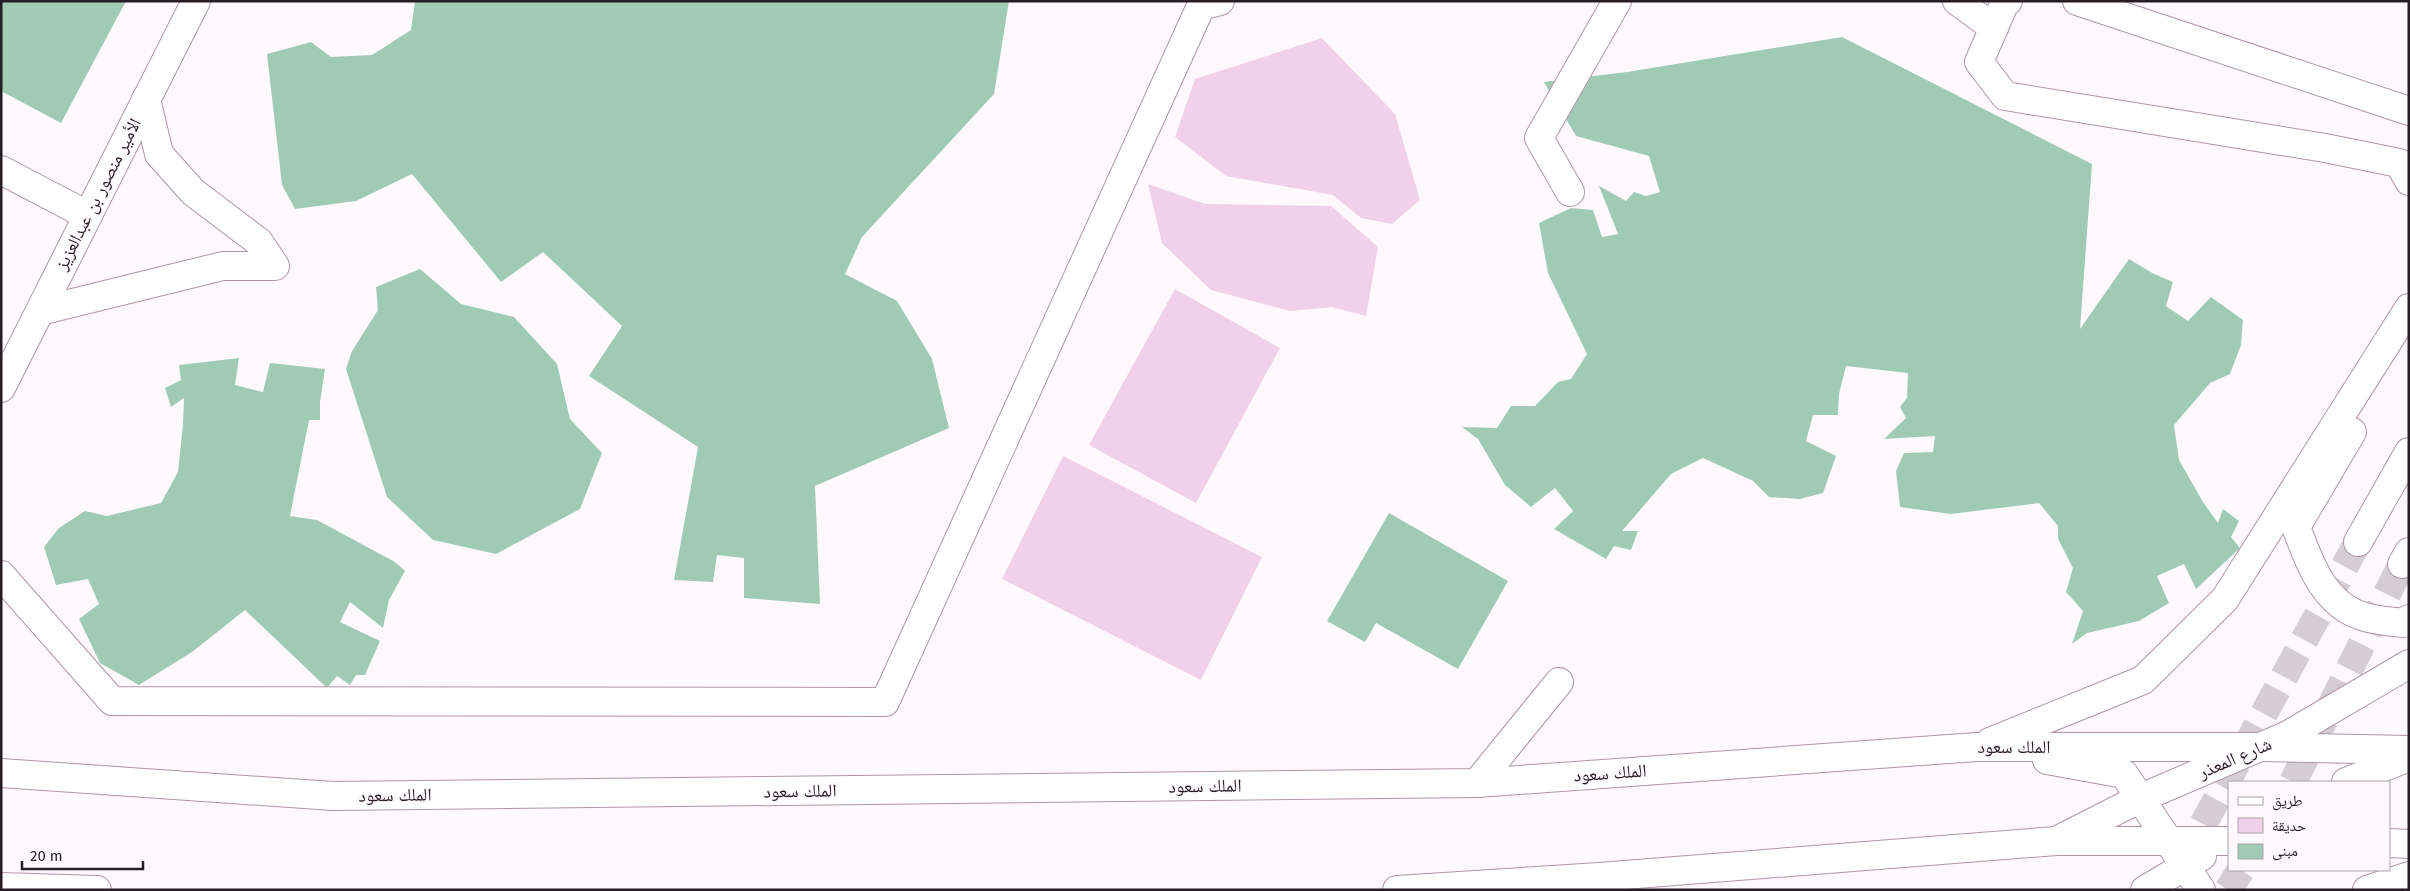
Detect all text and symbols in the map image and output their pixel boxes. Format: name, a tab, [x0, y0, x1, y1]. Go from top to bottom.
street label: الأمير منصور بن عبدالعزيز	[50, 114, 146, 274]
street label: شارع المعذر	[2194, 733, 2275, 784]
street label: الملك سعود	[1977, 736, 2051, 758]
street label: الملك سعود	[1573, 759, 1647, 787]
street label: الملك سعود	[1168, 774, 1242, 798]
street label: الملك سعود	[763, 779, 837, 803]
legend	[2228, 781, 2390, 871]
street label: الملك سعود	[358, 783, 432, 807]
text: طريق	[2272, 792, 2303, 811]
text: حديقة	[2272, 817, 2307, 835]
scale bar	[22, 838, 144, 870]
text: مبنى	[2272, 842, 2298, 861]
text: 20 m	[30, 847, 63, 865]

